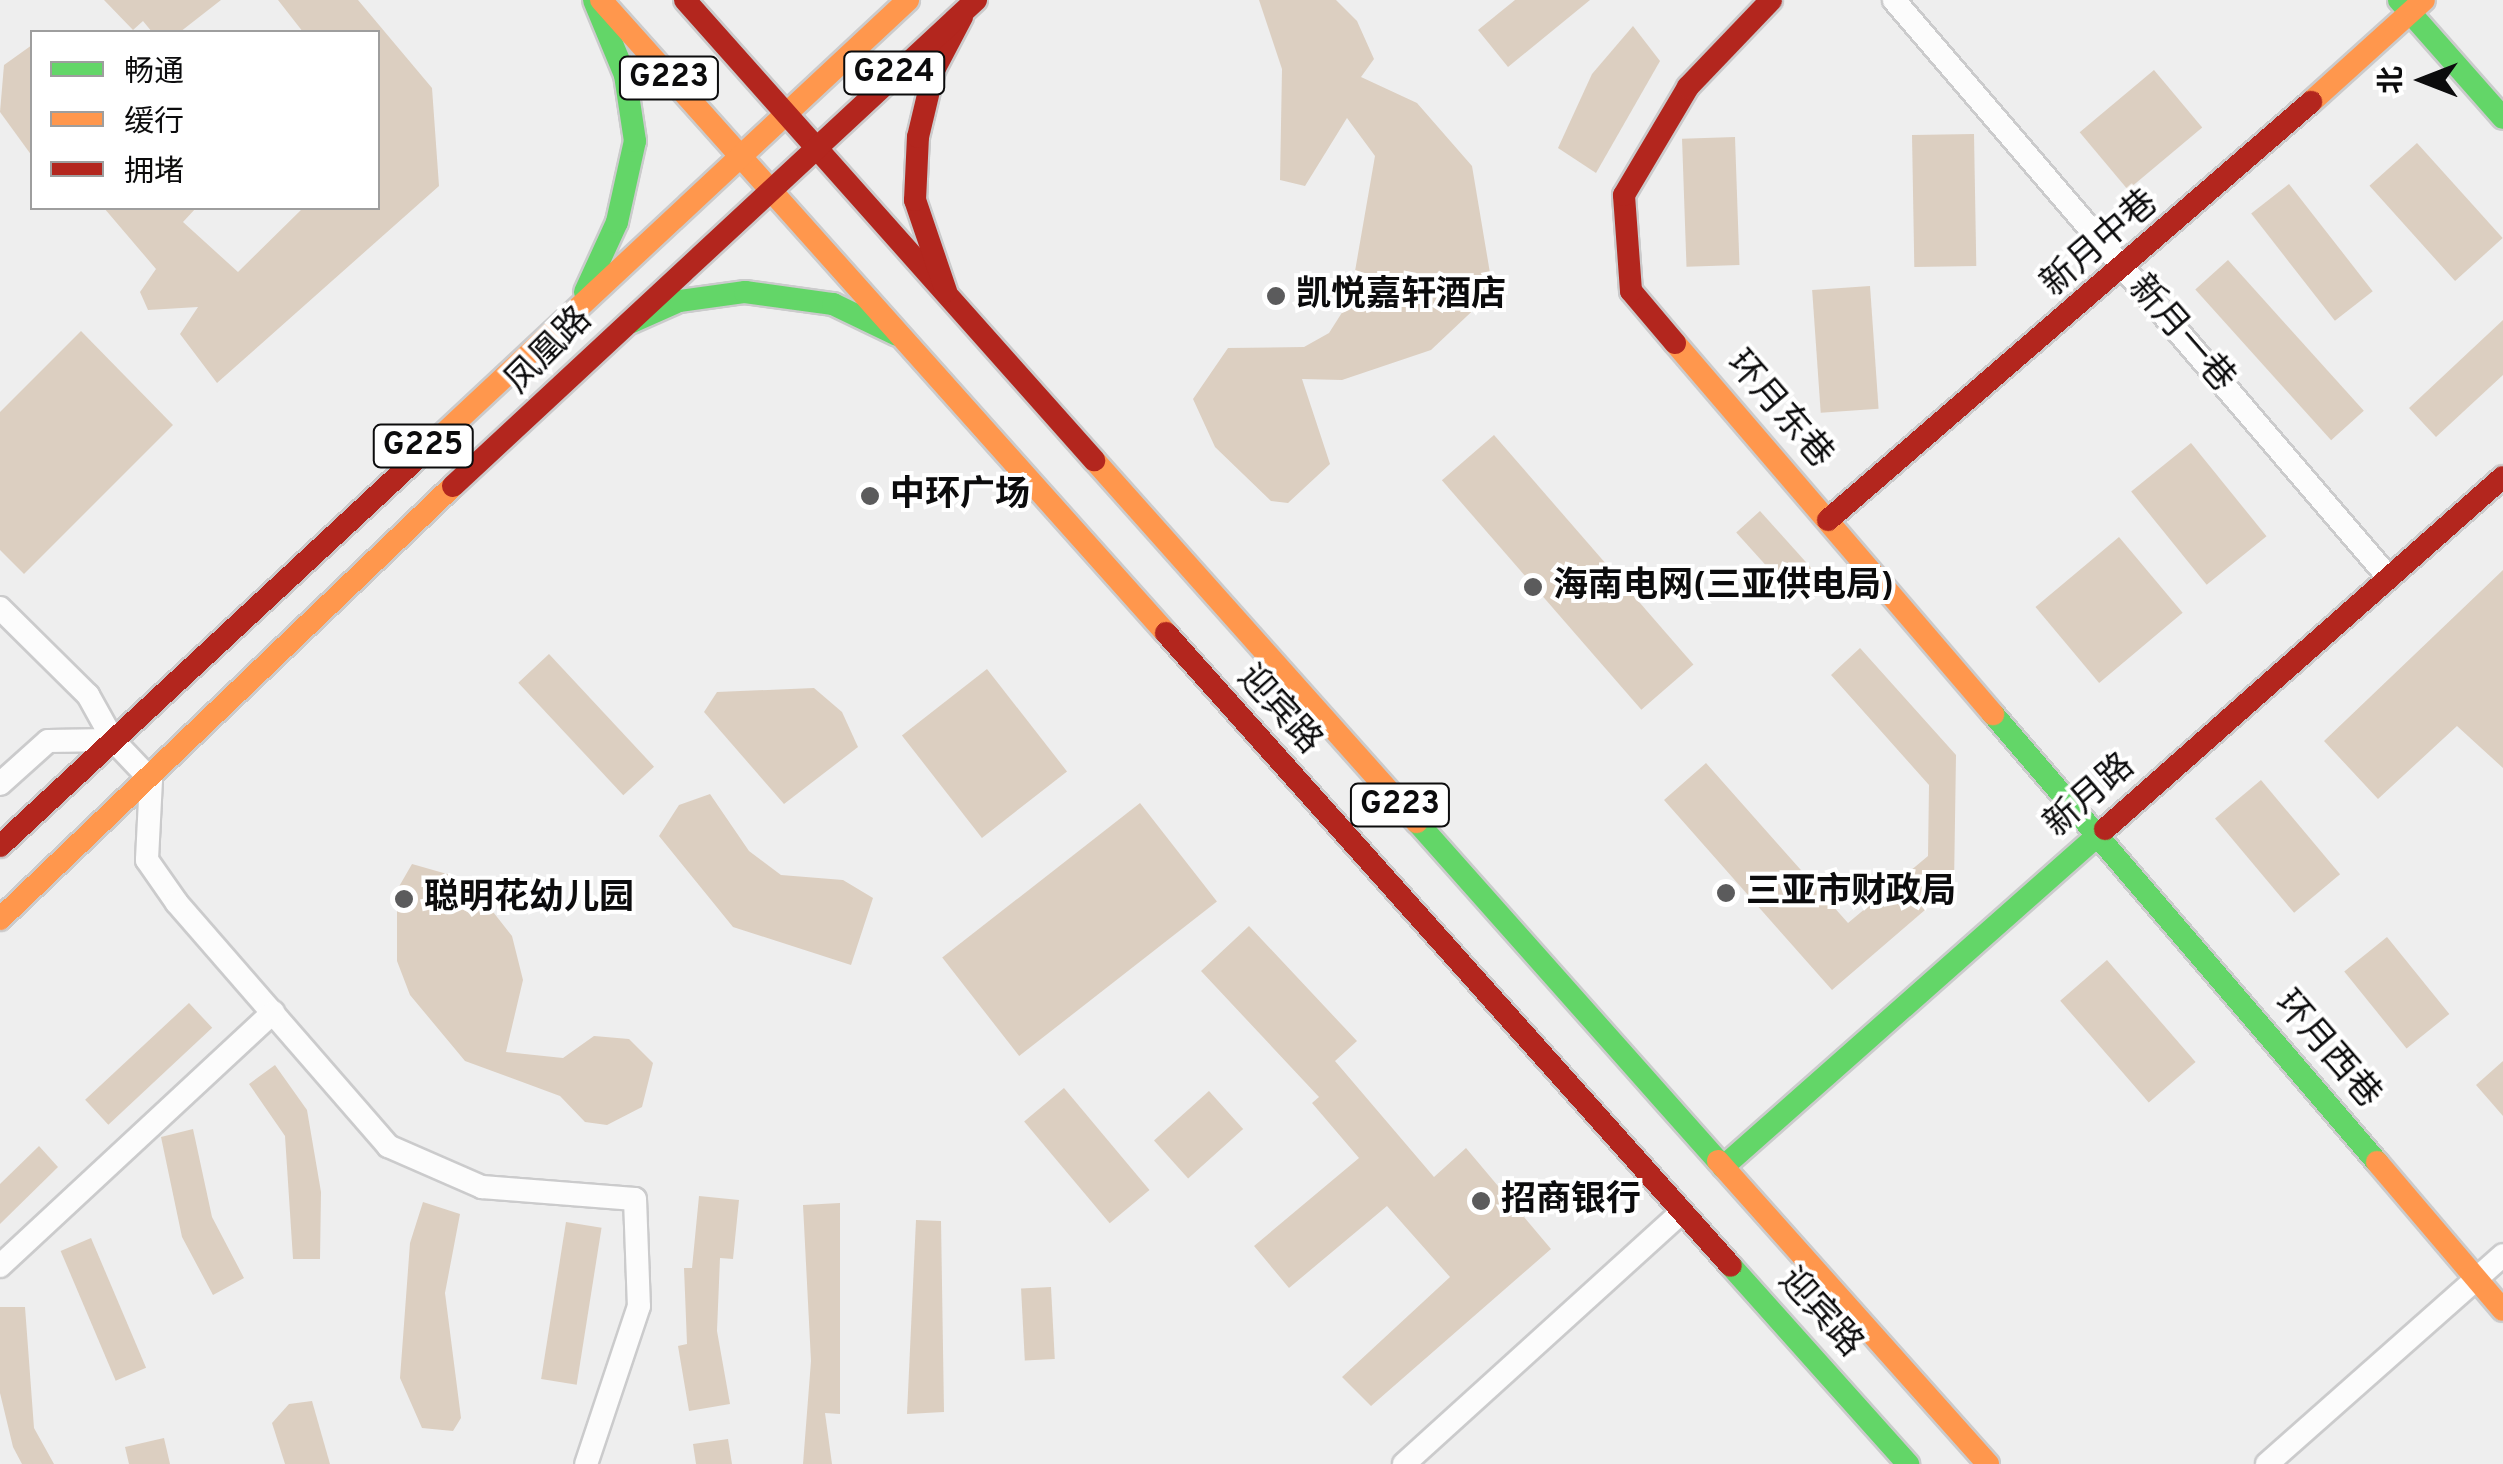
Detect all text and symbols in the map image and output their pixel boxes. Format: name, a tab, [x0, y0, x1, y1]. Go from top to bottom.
legend	[30, 30, 380, 210]
north arrow	[2373, 30, 2473, 130]
road number: G224	[842, 46, 946, 100]
road number: G223	[616, 51, 722, 105]
text: 畅通	[124, 55, 184, 92]
text: 北	[2375, 66, 2411, 94]
text: 缓行	[124, 105, 184, 142]
text: 拥堵	[124, 155, 184, 192]
street label: 新月中巷	[2033, 182, 2167, 306]
street label: 新月一巷	[2119, 267, 2243, 401]
place label: 凯悦嘉轩酒店	[1296, 275, 1506, 317]
marker: 凯悦嘉轩酒店	[1265, 285, 1287, 307]
street label: 凤凰路	[497, 299, 601, 403]
street label: 环月东巷	[1717, 343, 1841, 477]
road number: G225	[370, 419, 476, 473]
place label: 中环广场	[890, 475, 1030, 517]
marker: 中环广场	[859, 485, 881, 507]
place label: 海南电网(三亚供电局)	[1553, 566, 1894, 608]
marker: 海南电网(三亚供电局)	[1522, 576, 1544, 598]
street label: 迎宾路	[1228, 657, 1330, 763]
street label: 新月路	[2037, 746, 2143, 846]
road number: G223	[1348, 778, 1452, 832]
place label: 三亚市财政局	[1746, 872, 1956, 914]
place label: 聪明花幼儿园	[424, 878, 634, 920]
marker: 三亚市财政局	[1715, 882, 1737, 904]
marker: 聪明花幼儿园	[393, 888, 415, 910]
street label: 环月西巷	[2265, 983, 2389, 1117]
place label: 招商银行	[1501, 1180, 1641, 1222]
marker: 招商银行	[1470, 1190, 1492, 1212]
street label: 迎宾路	[1769, 1260, 1871, 1366]

